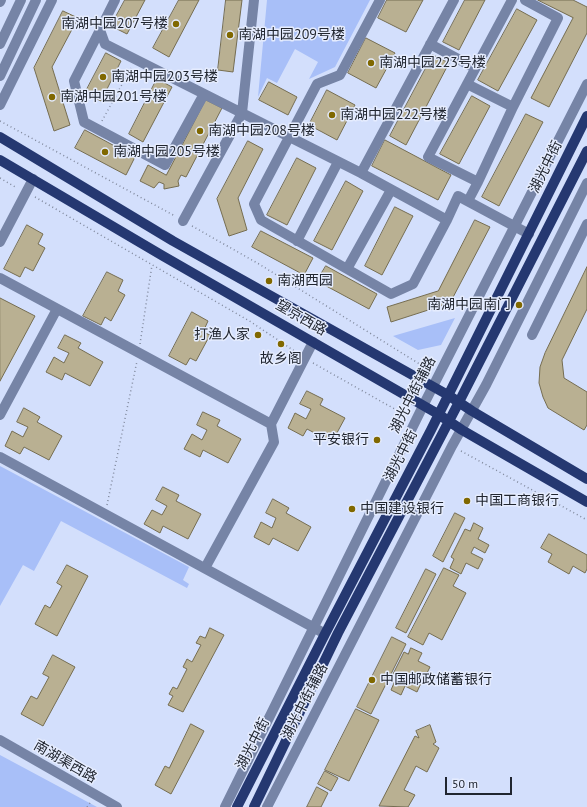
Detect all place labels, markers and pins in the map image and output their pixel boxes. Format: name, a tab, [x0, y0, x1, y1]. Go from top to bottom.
place label: 南湖中园207号楼	[61, 16, 168, 32]
marker: 南湖中园207号楼	[171, 19, 181, 29]
place label: 南湖中园209号楼	[238, 27, 345, 43]
marker: 南湖中园209号楼	[225, 30, 235, 40]
place label: 南湖中园223号楼	[379, 55, 486, 71]
marker: 南湖中园223号楼	[366, 58, 376, 68]
place label: 南湖中园203号楼	[111, 69, 218, 85]
marker: 南湖中园203号楼	[98, 72, 108, 82]
place label: 南湖中园201号楼	[60, 89, 167, 105]
marker: 南湖中园201号楼	[47, 92, 57, 102]
place label: 南湖中园222号楼	[340, 107, 447, 123]
marker: 南湖中园222号楼	[327, 110, 337, 120]
place label: 南湖中园208号楼	[208, 123, 315, 139]
marker: 南湖中园208号楼	[195, 126, 205, 136]
place label: 南湖中园205号楼	[113, 144, 220, 160]
marker: 南湖中园205号楼	[100, 147, 110, 157]
place label: 南湖西园	[277, 273, 333, 289]
marker: 南湖西园	[264, 276, 274, 286]
place label: 南湖中园南门	[427, 297, 511, 313]
marker: 南湖中园南门	[514, 300, 524, 310]
place label: 打渔人家	[194, 327, 250, 343]
marker: 打渔人家	[253, 330, 263, 340]
marker: 故乡阁	[276, 339, 286, 349]
place label: 故乡阁	[260, 351, 302, 367]
place label: 平安银行	[313, 432, 369, 448]
marker: 平安银行	[372, 435, 382, 445]
place label: 中国工商银行	[475, 493, 559, 509]
marker: 中国工商银行	[462, 496, 472, 506]
place label: 中国建设银行	[360, 501, 444, 517]
marker: 中国建设银行	[347, 504, 357, 514]
place label: 中国邮政储蓄银行	[380, 672, 492, 688]
marker: 中国邮政储蓄银行	[367, 675, 377, 685]

